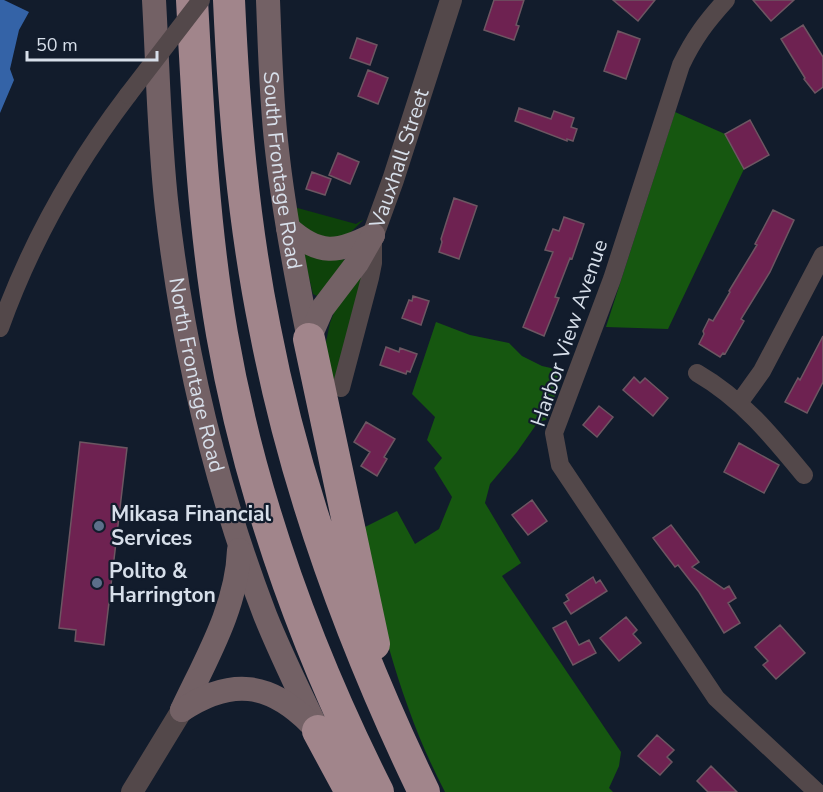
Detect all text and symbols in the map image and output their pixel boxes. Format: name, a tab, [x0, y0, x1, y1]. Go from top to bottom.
scale bar	[27, 24, 158, 62]
text: 50 m	[36, 33, 78, 57]
street label: South Frontage Road	[257, 70, 309, 272]
street label: Vauxhall Street	[362, 84, 436, 233]
street label: Harbor View Avenue	[524, 236, 614, 430]
street label: North Frontage Road	[162, 275, 231, 475]
place label: Mikasa Financial Services	[111, 500, 272, 552]
marker: Mikasa Financial Services	[92, 519, 106, 533]
place label: Polito & Harrington	[109, 557, 216, 609]
marker: Polito & Harrington	[90, 576, 104, 590]

